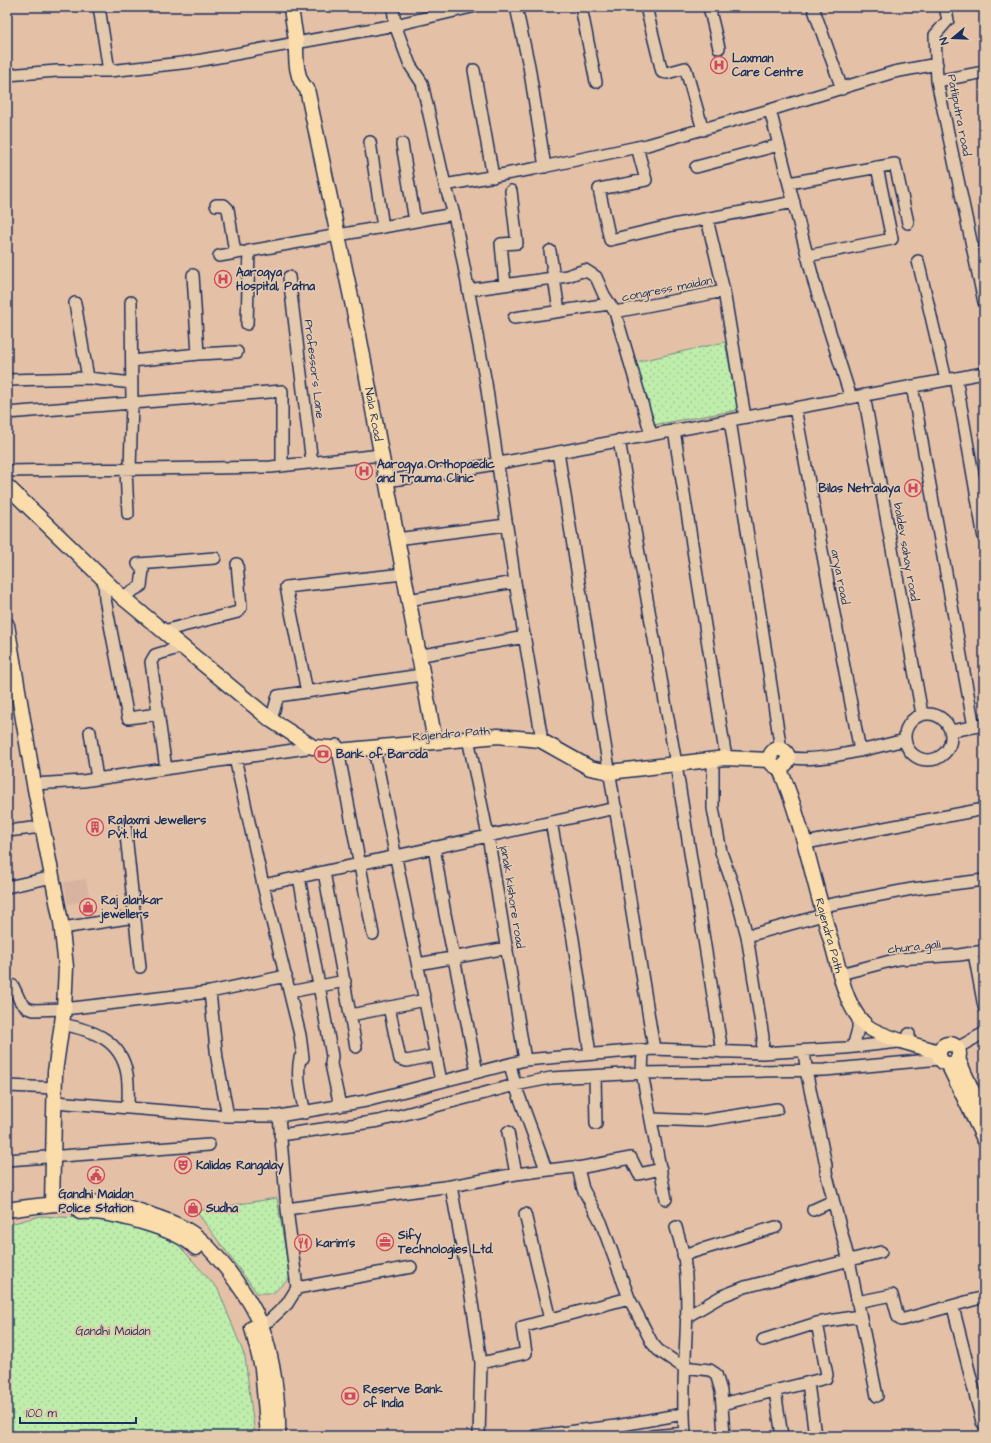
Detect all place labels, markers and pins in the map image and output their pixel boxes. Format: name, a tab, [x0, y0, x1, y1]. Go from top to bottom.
place label: Laxman Care Centre	[732, 50, 804, 81]
hospital icon: Laxman Care Centre	[709, 55, 729, 75]
place label: Aarogya Hospital, Patna	[236, 264, 316, 296]
hospital icon: Aarogya Hospital, Patna	[213, 269, 233, 289]
place label: Aarogya Orthopaedic and Trauma Clinic	[376, 456, 495, 487]
hospital icon: Aarogya Orthopaedic and Trauma Clinic	[354, 461, 374, 481]
hospital icon: Bilas Netralaya	[903, 478, 923, 498]
place label: Bilas Netralaya	[819, 480, 901, 498]
bank icon: Bank of Baroda	[313, 744, 333, 764]
place label: Bank of Baroda	[336, 746, 429, 763]
place label: Rajlaxmi Jewellers Pvt. ltd.	[108, 812, 206, 843]
building icon: Rajlaxmi Jewellers Pvt. ltd.	[85, 817, 105, 837]
place label: Raj alankar jewellers	[99, 892, 163, 924]
shop icon: Raj alankar jewellers	[78, 897, 98, 917]
theatre icon: Kalidas Rangalay	[173, 1155, 193, 1175]
place label: Kalidas Rangalay	[196, 1157, 284, 1176]
public building icon: Gandhi Maidan Police Station	[86, 1165, 106, 1185]
place label: Gandhi Maidan Police Station	[58, 1186, 134, 1217]
shop icon: Sudha	[183, 1198, 203, 1218]
place label: Sudha	[205, 1200, 239, 1217]
place label: Sify Technologies Ltd.	[397, 1227, 494, 1260]
office icon: Sify Technologies Ltd.	[375, 1232, 395, 1252]
restaurant icon: karim's	[293, 1233, 313, 1253]
place label: karim's	[316, 1235, 355, 1252]
place label: Reserve Bank of India	[363, 1381, 443, 1412]
bank icon: Reserve Bank of India	[340, 1386, 360, 1406]

